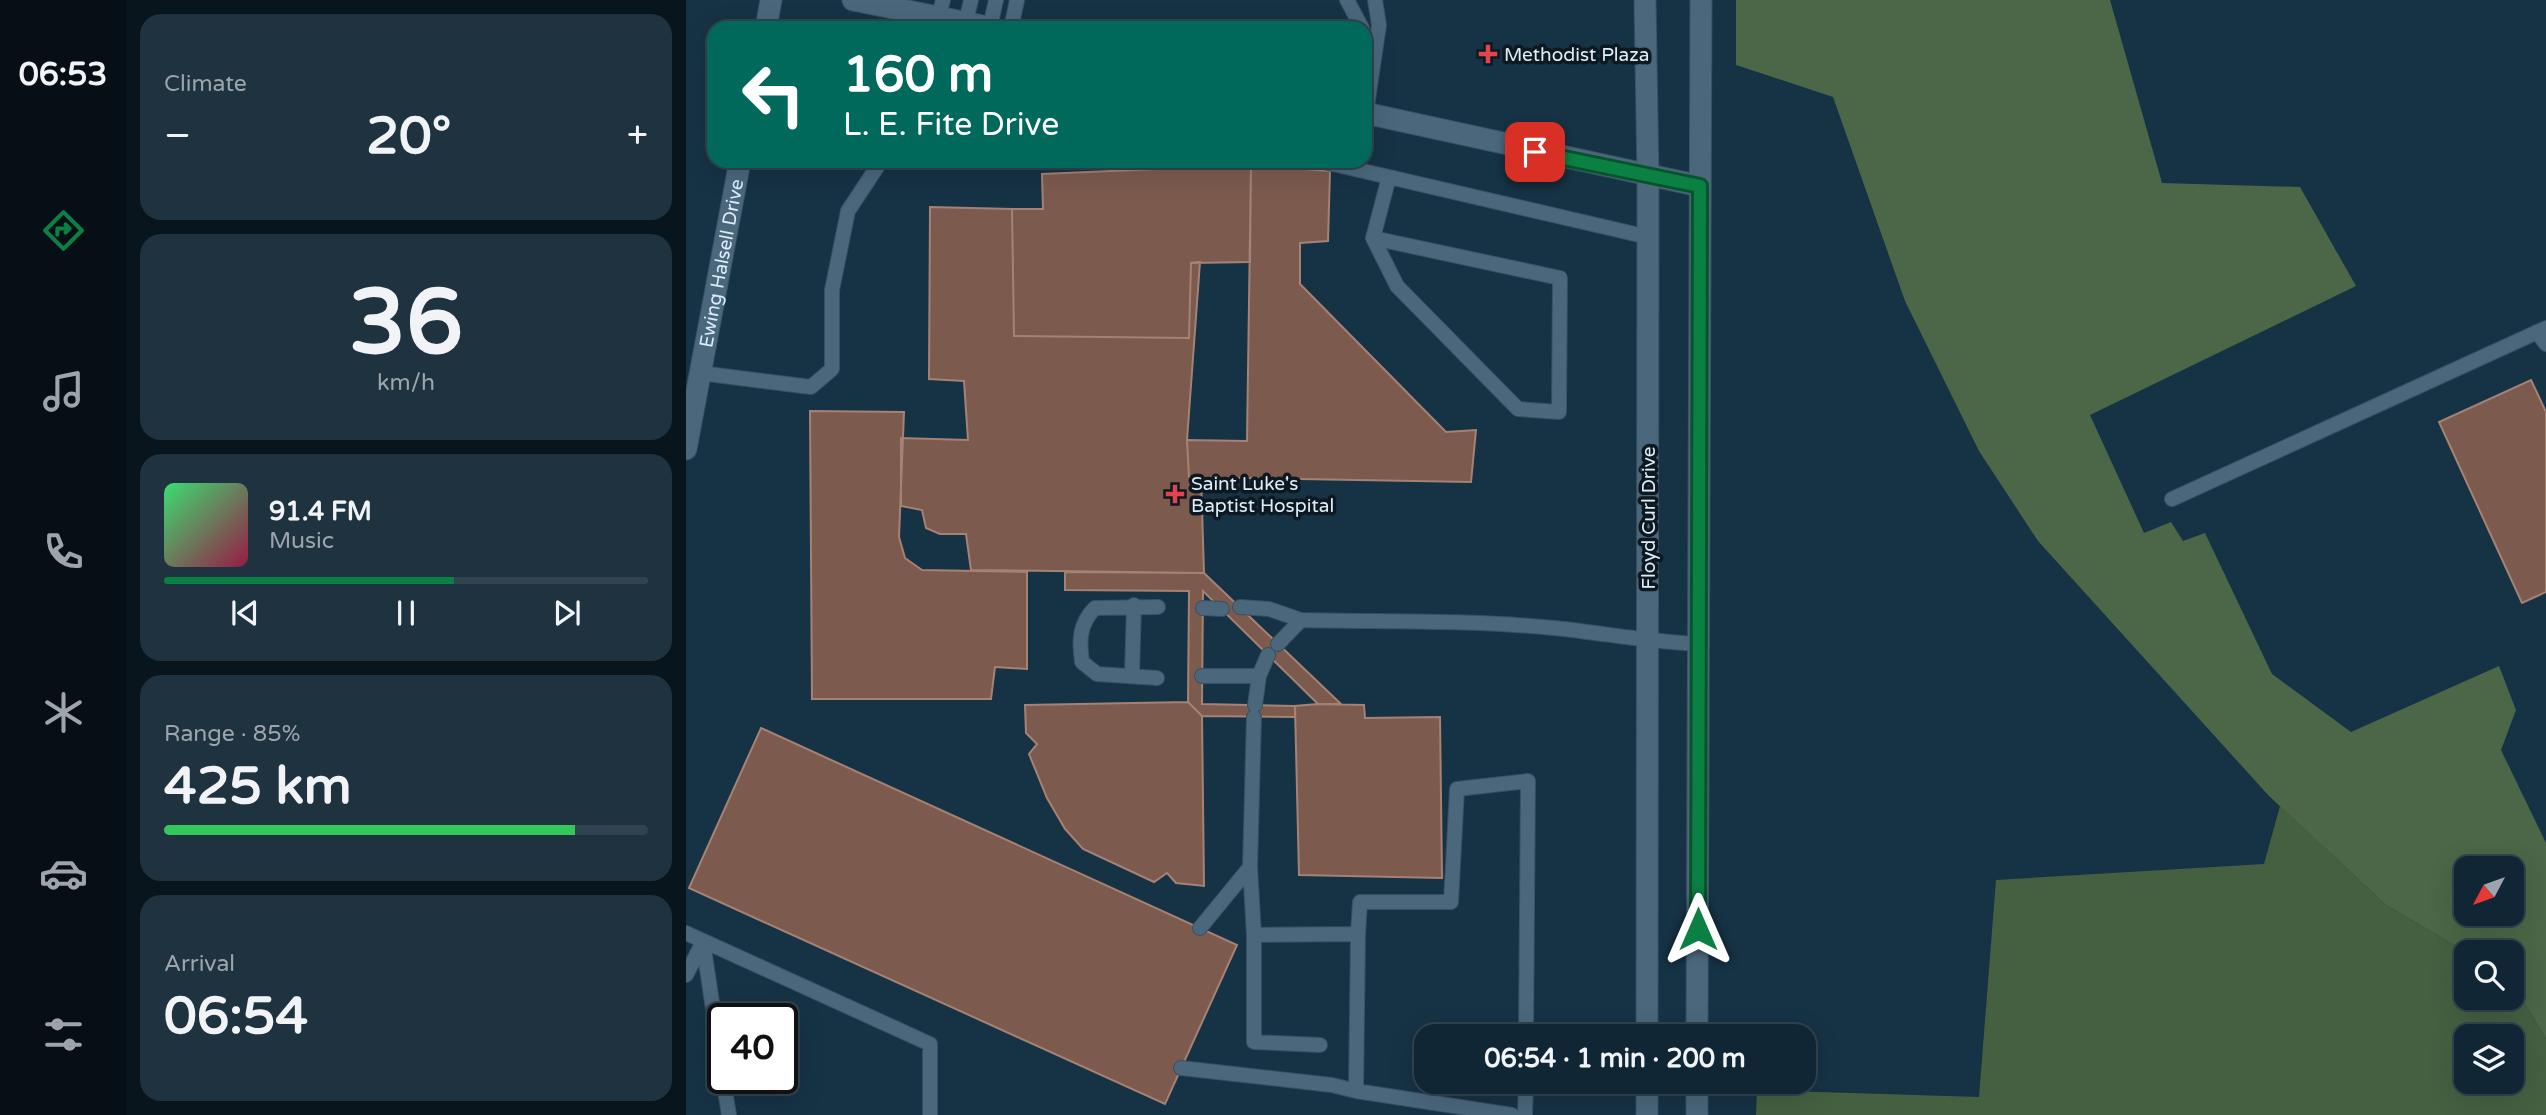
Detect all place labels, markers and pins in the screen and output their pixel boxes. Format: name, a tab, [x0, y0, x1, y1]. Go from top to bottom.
marker: Methodist Plaza	[1478, 44, 1498, 64]
place label: Methodist Plaza	[1504, 44, 1649, 66]
pin	[1505, 122, 1565, 182]
place label: Saint Luke's Baptist Hospital	[1191, 473, 1334, 517]
marker: Saint Luke's Baptist Hospital	[1165, 484, 1185, 504]

